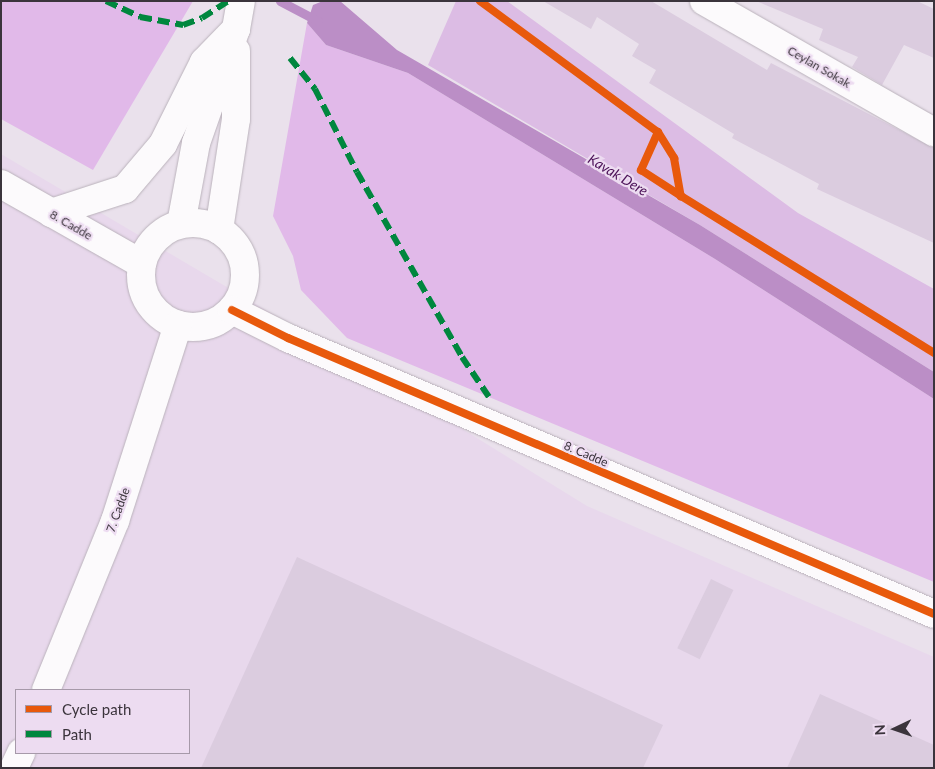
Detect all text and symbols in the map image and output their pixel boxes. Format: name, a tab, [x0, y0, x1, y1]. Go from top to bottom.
street label: Ceylan Sokak	[785, 43, 853, 91]
water label: Kavak Dere	[585, 151, 651, 199]
street label: 8. Cadde	[47, 207, 95, 243]
street label: 8. Cadde	[562, 438, 610, 470]
street label: 7. Cadde	[103, 486, 133, 534]
legend	[15, 689, 190, 754]
text: Cycle path	[62, 700, 131, 718]
north arrow	[870, 704, 920, 754]
text: N	[871, 724, 888, 736]
text: Path	[62, 725, 92, 743]

